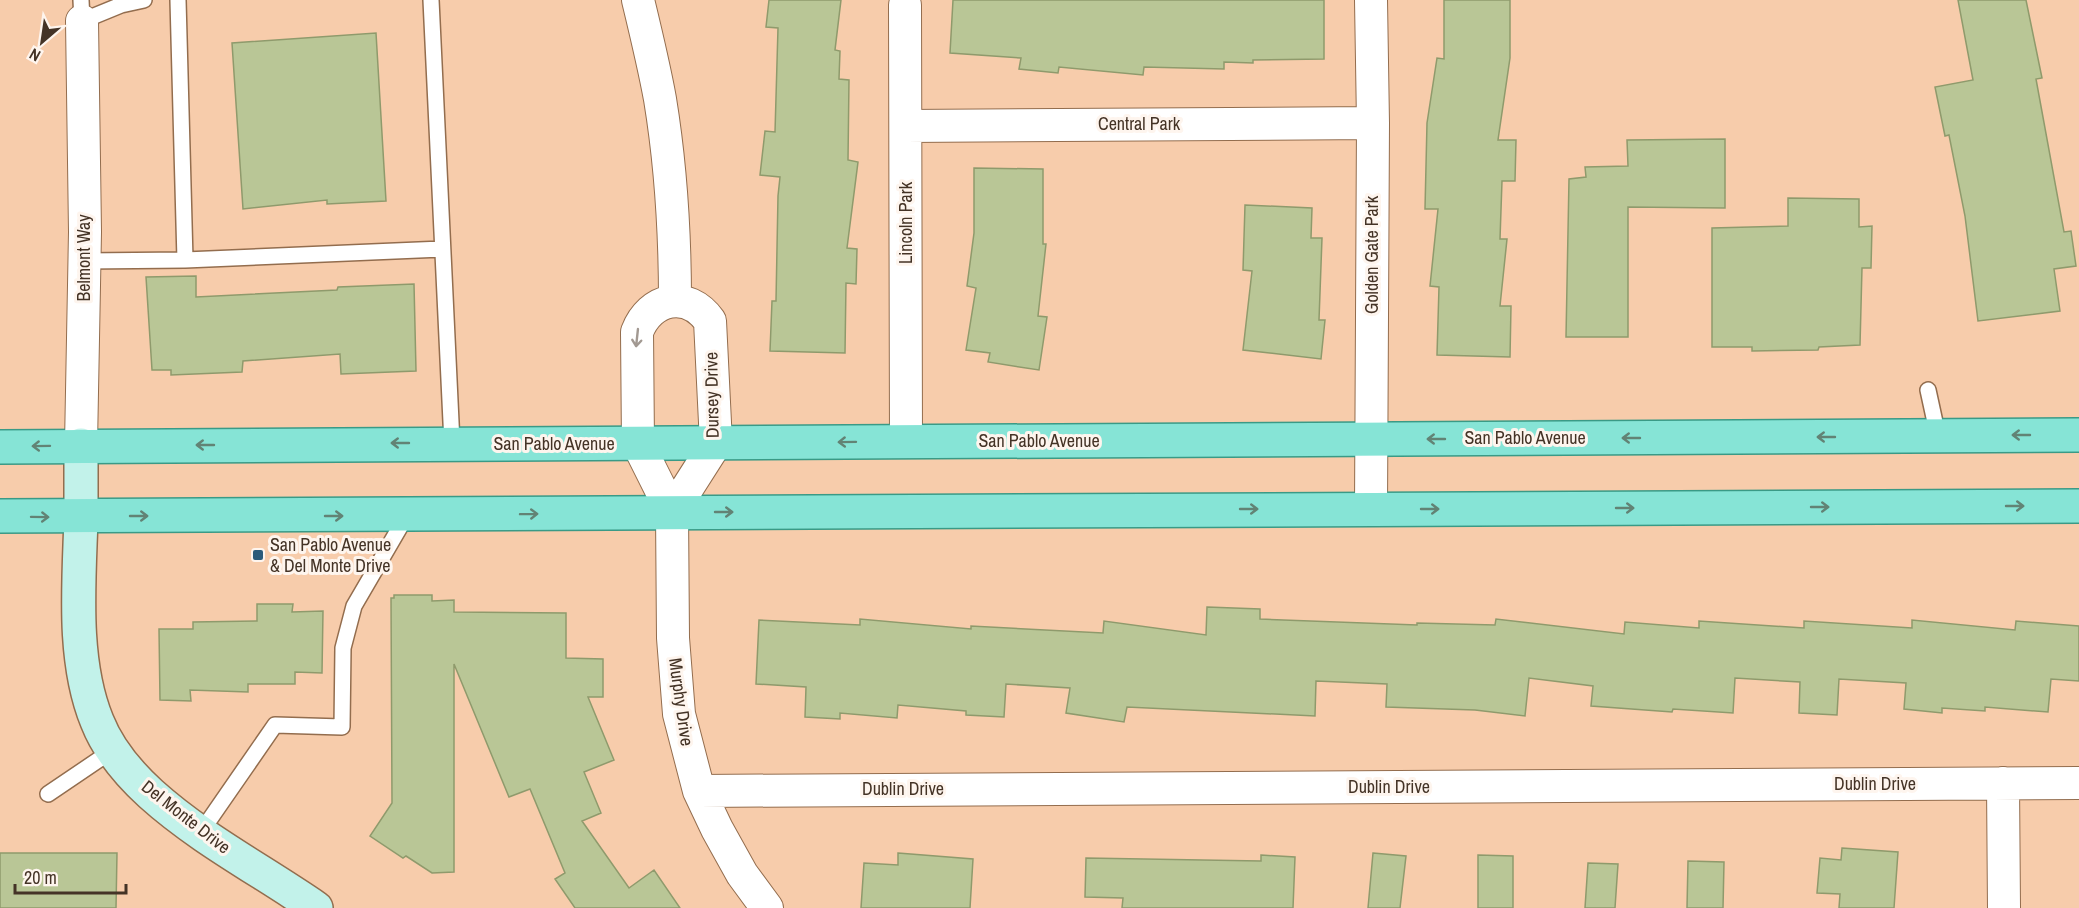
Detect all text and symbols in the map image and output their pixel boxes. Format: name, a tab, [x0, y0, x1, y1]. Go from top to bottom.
north arrow	[12, 12, 72, 72]
text: N	[25, 43, 44, 67]
street label: Central Park	[1098, 111, 1181, 136]
street label: Lincoln Park	[893, 181, 918, 264]
street label: Golden Gate Park	[1359, 195, 1384, 314]
street label: Belmont Way	[71, 214, 96, 302]
one-way arrow	[631, 328, 642, 347]
street label: Dursey Drive	[698, 352, 725, 438]
street label: San Pablo Avenue	[1464, 425, 1586, 450]
street label: San Pablo Avenue	[978, 428, 1100, 453]
one-way arrow	[2011, 429, 2031, 441]
street label: San Pablo Avenue	[493, 431, 615, 456]
one-way arrow	[1816, 431, 1836, 443]
one-way arrow	[1621, 432, 1641, 444]
one-way arrow	[1426, 433, 1446, 445]
one-way arrow	[838, 436, 858, 448]
one-way arrow	[391, 437, 411, 449]
one-way arrow	[196, 439, 216, 451]
one-way arrow	[31, 440, 51, 452]
one-way arrow	[2004, 500, 2024, 512]
one-way arrow	[1809, 501, 1829, 513]
one-way arrow	[1614, 502, 1634, 514]
one-way arrow	[1239, 503, 1259, 515]
one-way arrow	[1419, 503, 1439, 515]
one-way arrow	[714, 506, 734, 518]
one-way arrow	[519, 508, 539, 520]
one-way arrow	[129, 510, 149, 522]
one-way arrow	[324, 510, 344, 522]
one-way arrow	[30, 511, 50, 522]
place label: San Pablo Avenue & Del Monte Drive	[270, 532, 391, 578]
marker: San Pablo Avenue & Del Monte Drive	[251, 548, 265, 562]
street label: Murphy Drive	[663, 656, 700, 748]
street label: Dublin Drive	[1834, 771, 1916, 796]
street label: Del Monte Drive	[137, 774, 236, 859]
street label: Dublin Drive	[1348, 774, 1430, 799]
street label: Dublin Drive	[862, 776, 944, 801]
scale bar	[15, 857, 126, 895]
text: 20 m	[24, 865, 57, 890]

